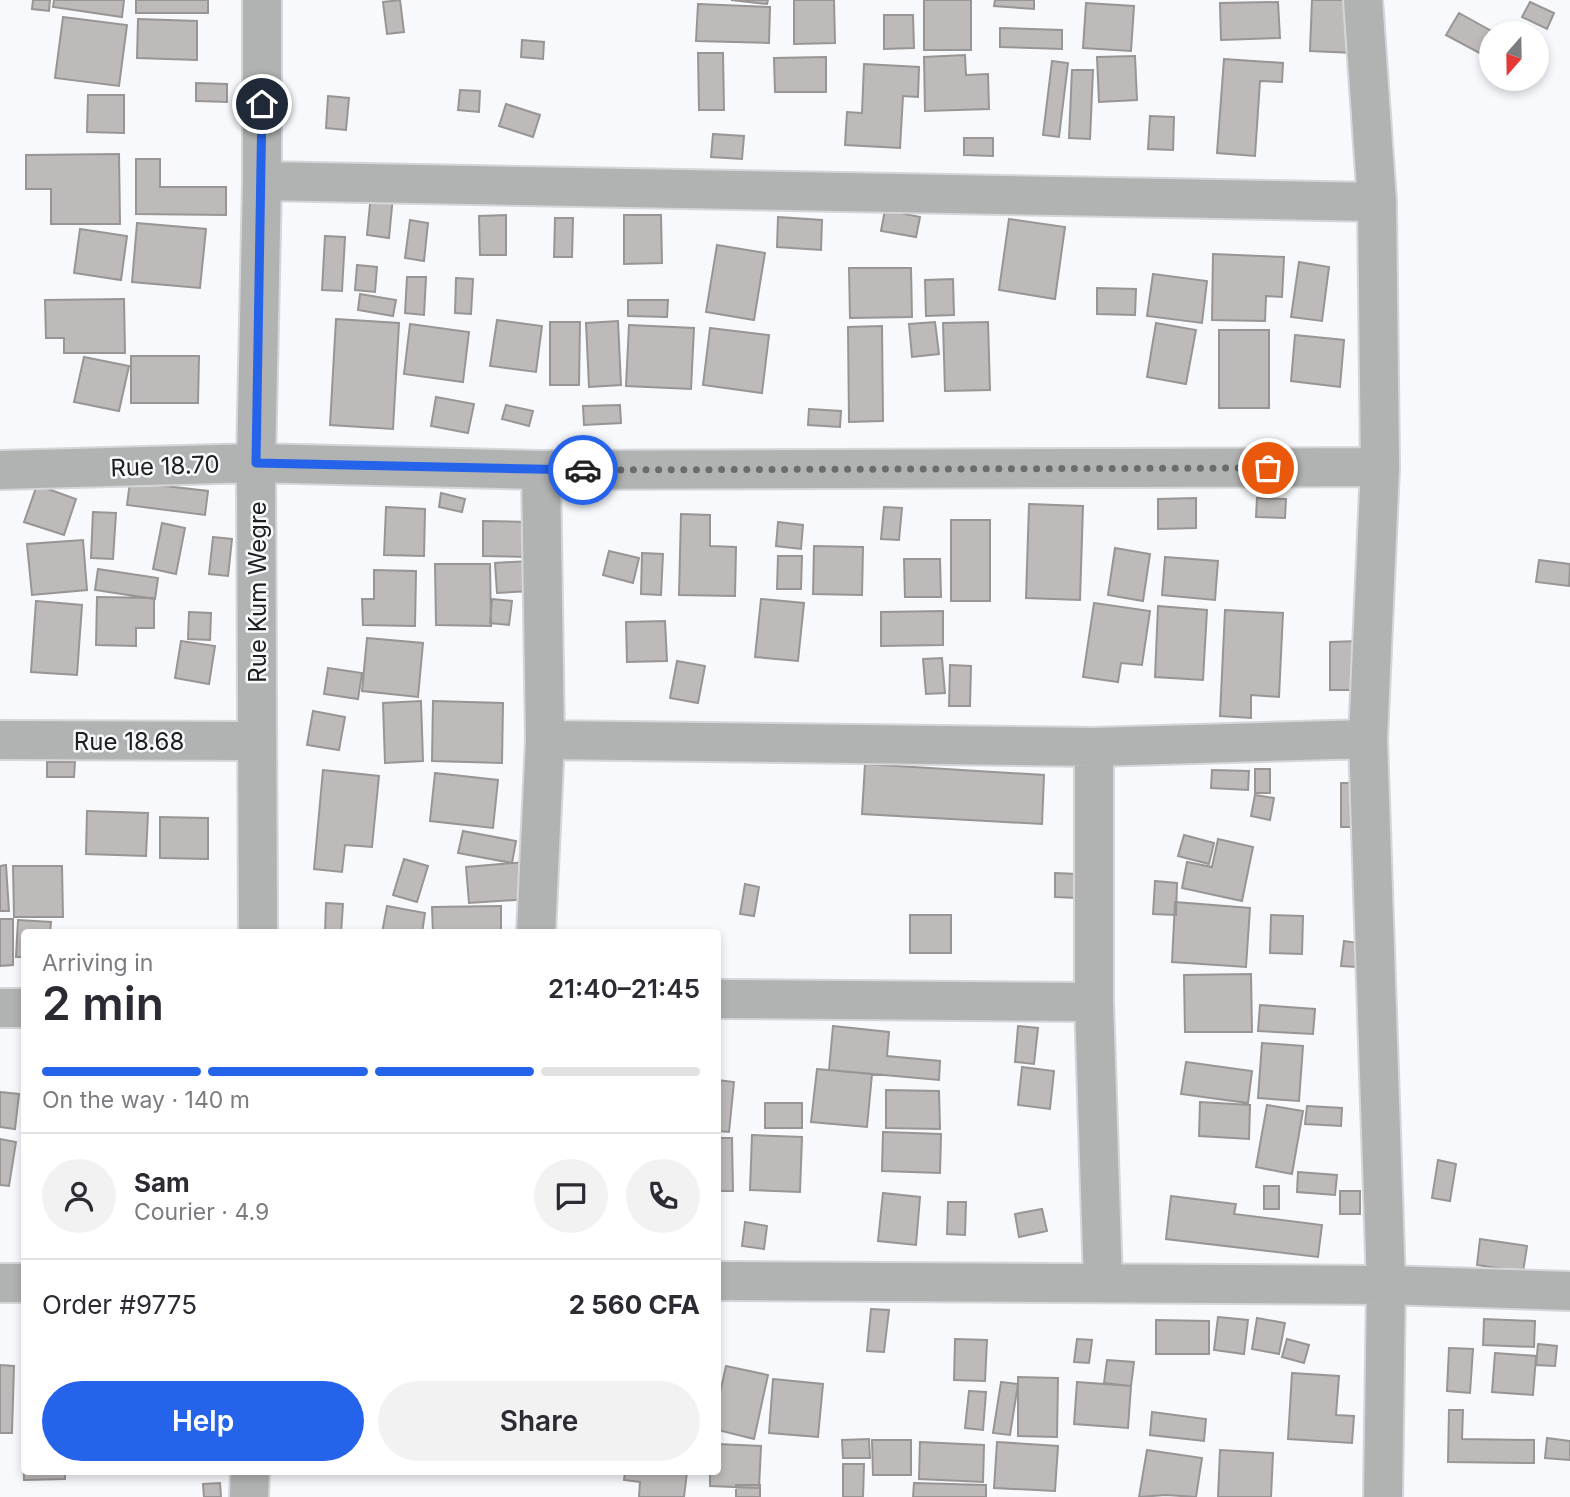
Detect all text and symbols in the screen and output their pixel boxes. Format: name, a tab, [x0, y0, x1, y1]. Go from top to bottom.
north arrow	[1479, 21, 1549, 91]
map controls	[1479, 21, 1549, 91]
pin	[232, 74, 292, 134]
icon: home	[243, 85, 281, 123]
courier	[548, 435, 618, 505]
pin	[1238, 438, 1298, 498]
icon: bag	[1249, 449, 1287, 487]
street label: Rue 18.70	[110, 450, 220, 482]
icon: car	[564, 451, 602, 489]
street label: Rue Kum Wegre	[243, 501, 272, 683]
street label: Rue 18.68	[74, 727, 184, 756]
text: Arriving in	[42, 949, 153, 977]
text: 21:40–21:45	[548, 973, 700, 1004]
text: 2 min	[42, 975, 164, 1031]
text: On the way · 140 m	[42, 1086, 250, 1114]
button: person	[42, 1159, 116, 1233]
button: chat	[534, 1159, 608, 1233]
button: phone	[626, 1159, 700, 1233]
text: Sam	[134, 1167, 190, 1198]
text: Courier · 4.9	[134, 1198, 269, 1226]
text: Order #9775	[42, 1289, 197, 1320]
text: 2 560 CFA	[569, 1289, 700, 1320]
button: Help	[42, 1381, 364, 1461]
button: Share	[378, 1381, 700, 1461]

